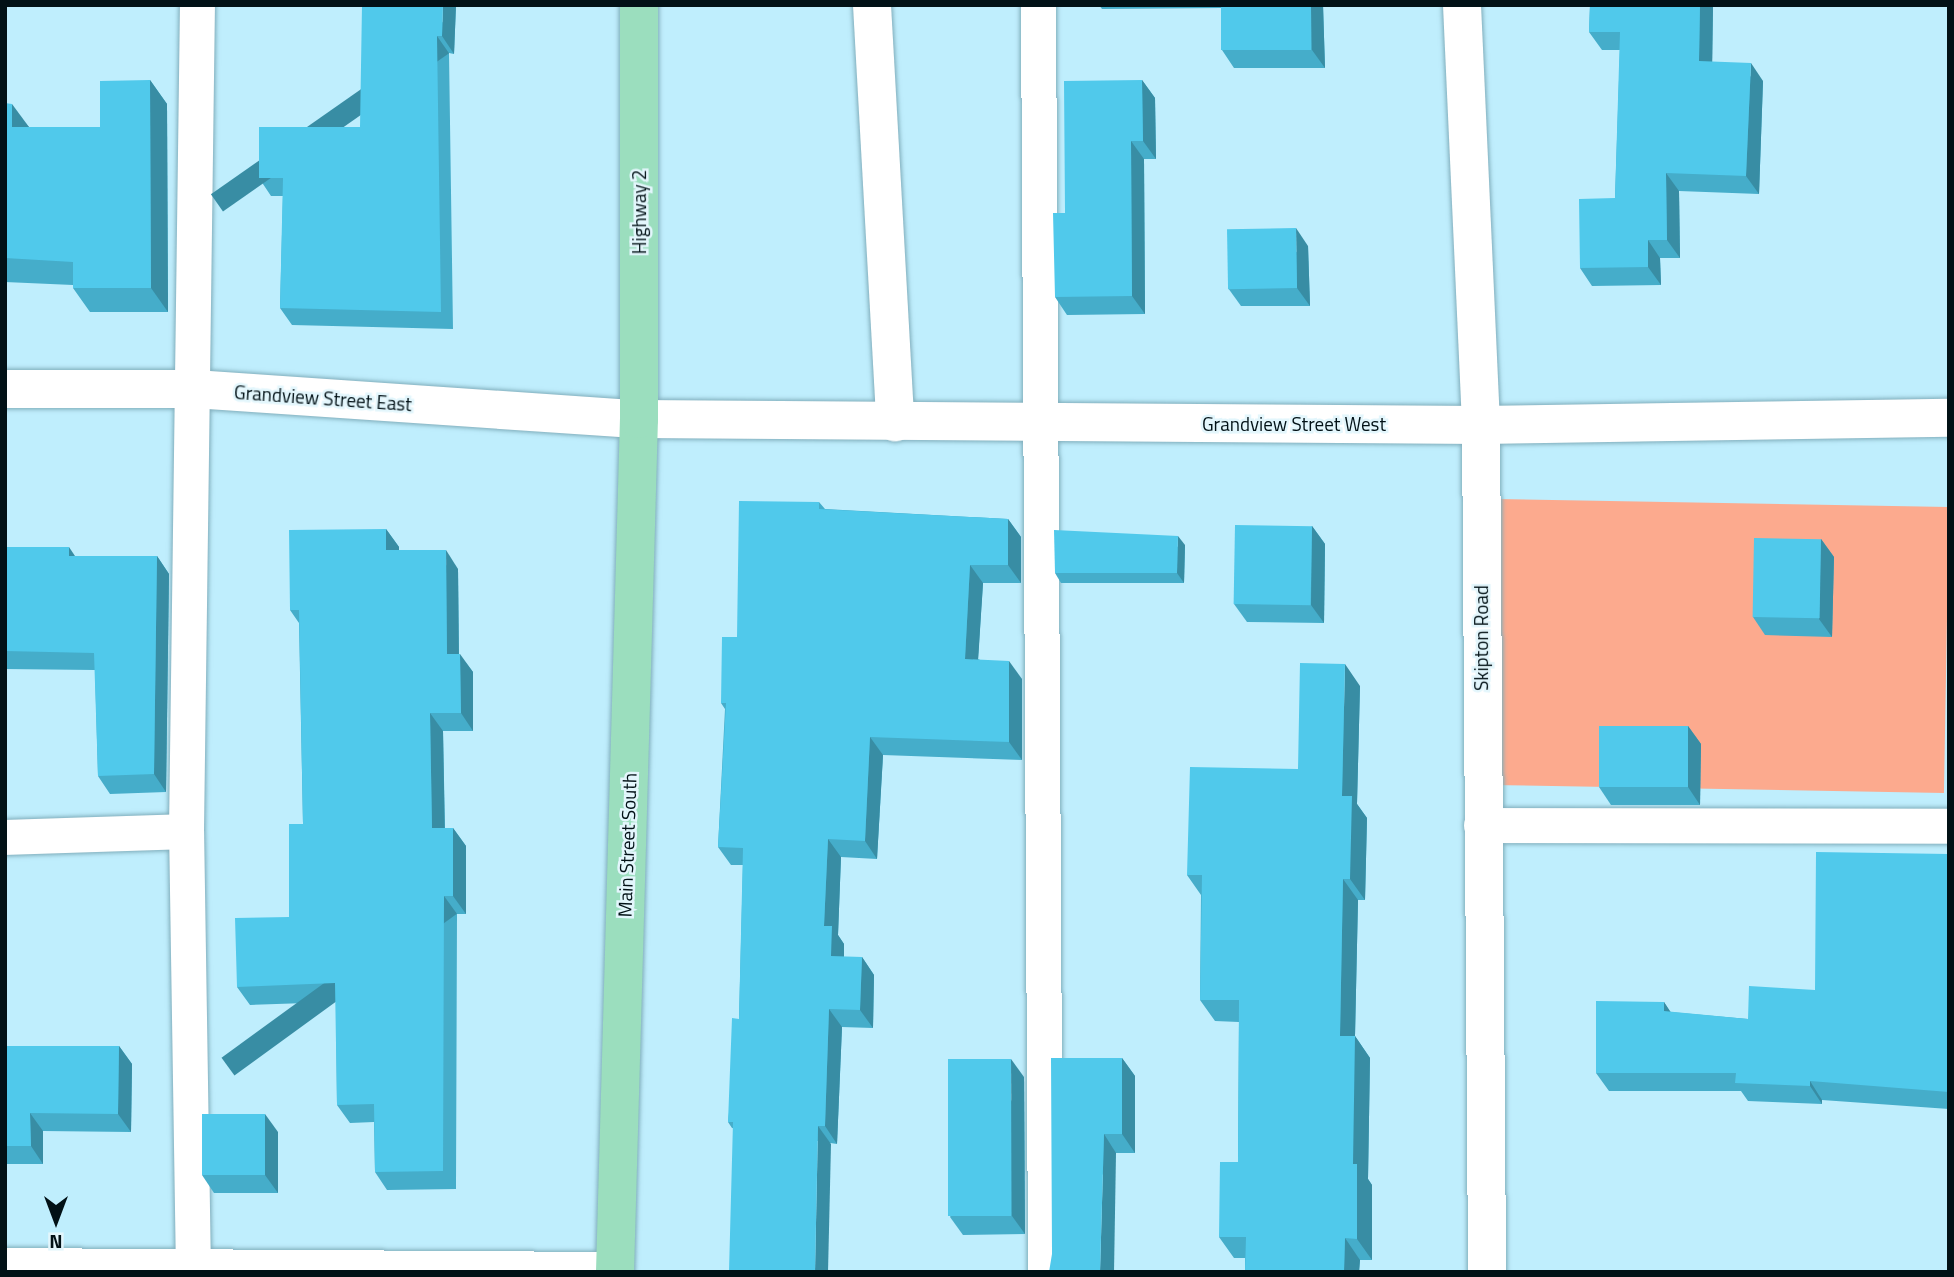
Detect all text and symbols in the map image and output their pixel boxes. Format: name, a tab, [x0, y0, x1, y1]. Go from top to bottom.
street label: Highway 2	[628, 170, 650, 254]
street label: Grandview Street East	[233, 380, 413, 416]
street label: Grandview Street West	[1202, 413, 1386, 435]
street label: Skipton Road	[1470, 585, 1492, 691]
street label: Main Street South	[613, 772, 641, 918]
north arrow	[21, 1186, 91, 1256]
text: N	[49, 1228, 63, 1257]

